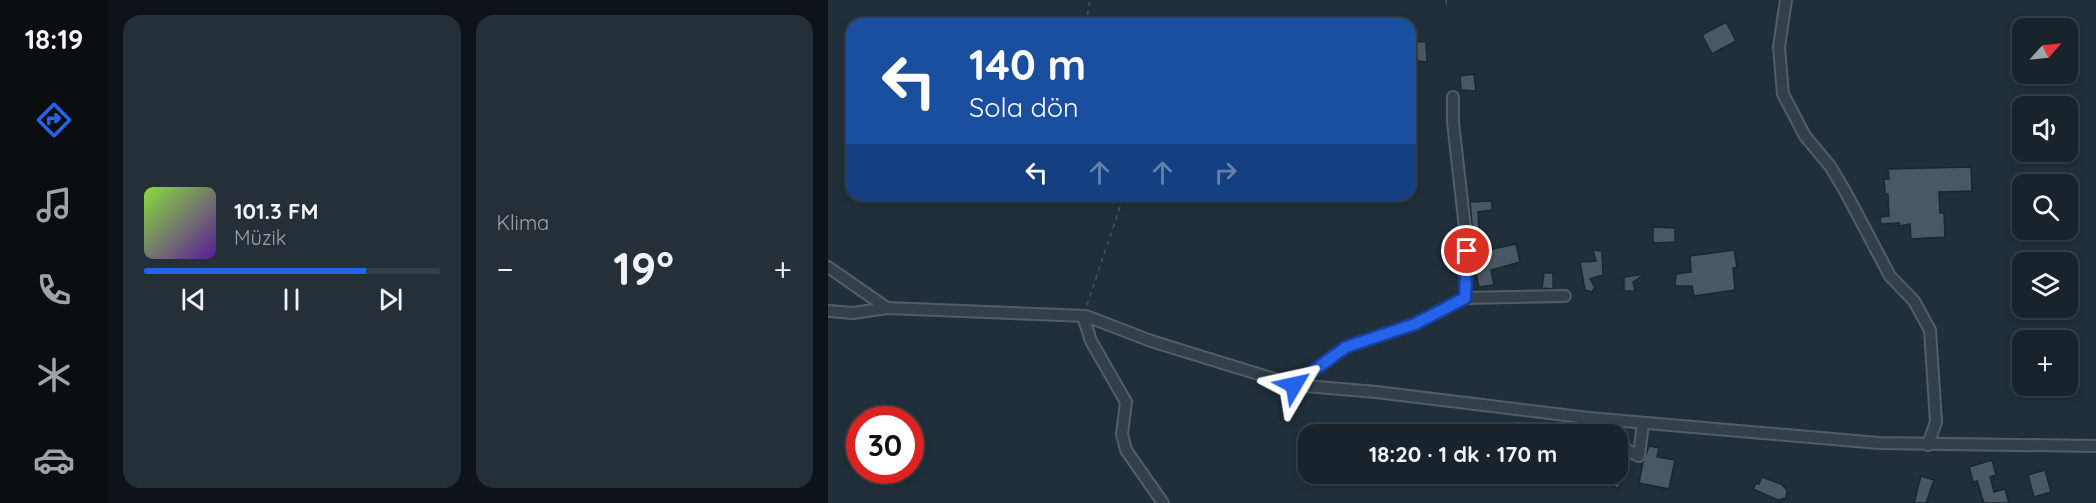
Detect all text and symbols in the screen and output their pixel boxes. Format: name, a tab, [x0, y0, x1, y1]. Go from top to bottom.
north arrow	[2012, 18, 2078, 84]
map controls	[2012, 18, 2078, 396]
text: 18:19	[25, 22, 83, 56]
text: 140 m	[969, 38, 1086, 91]
icon: left	[870, 42, 948, 120]
text: Sola dön	[969, 90, 1079, 124]
button: sound	[2012, 96, 2078, 162]
icon: directions	[33, 99, 75, 141]
icon: left	[1020, 156, 1053, 189]
icon: ahead	[1083, 156, 1116, 189]
icon: ahead	[1146, 156, 1179, 189]
icon: right	[1209, 156, 1242, 189]
button: search	[2012, 174, 2078, 240]
icon: music	[33, 184, 75, 226]
text: 101.3 FM	[234, 197, 318, 225]
text: Klima	[497, 210, 549, 235]
text: Müzik	[234, 225, 286, 250]
pin	[1441, 225, 1492, 276]
icon: arrive	[1450, 234, 1483, 267]
text: 19°	[613, 240, 674, 296]
text: −	[497, 248, 514, 289]
text: +	[773, 248, 792, 289]
button: layers	[2012, 252, 2078, 318]
icon: phone	[33, 269, 75, 311]
icon: previous	[177, 283, 210, 316]
icon: pause	[275, 283, 308, 316]
icon: next	[374, 283, 407, 316]
button: +	[2012, 330, 2078, 396]
position arrow	[1262, 353, 1326, 417]
icon: climate	[33, 354, 75, 396]
speed limit sign: 30	[846, 406, 924, 484]
icon: car	[33, 439, 75, 481]
text: 18:20 · 1 dk · 170 m	[1369, 440, 1557, 468]

